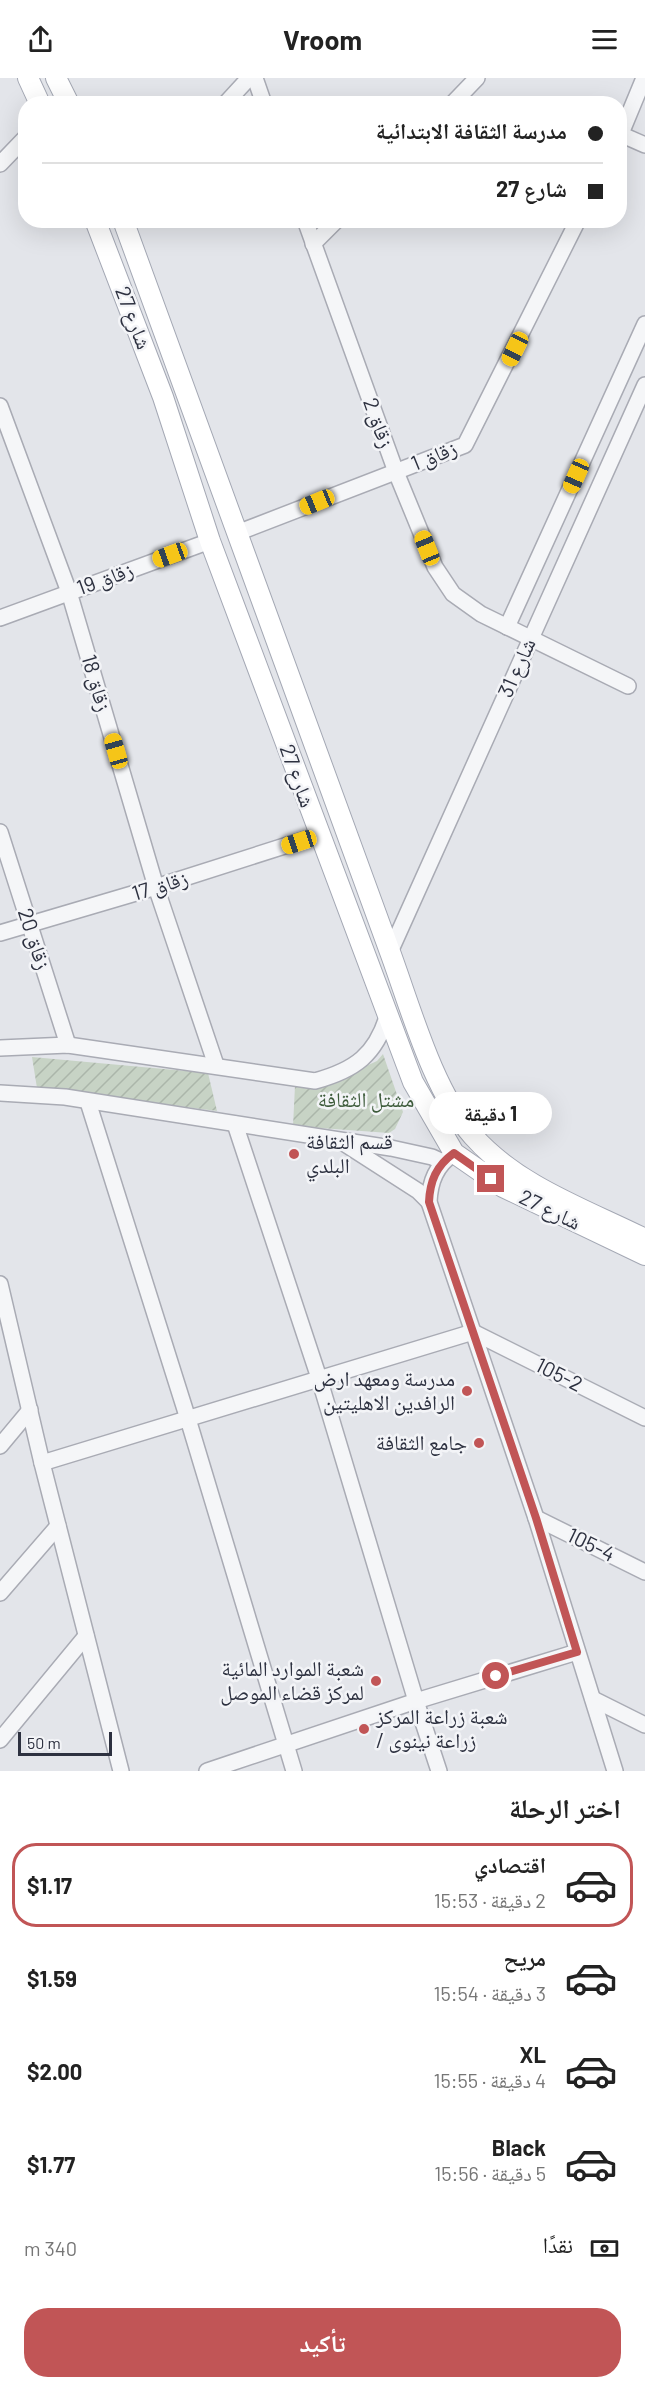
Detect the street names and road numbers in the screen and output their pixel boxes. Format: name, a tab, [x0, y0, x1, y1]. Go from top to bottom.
street label: شارع 27	[109, 282, 158, 353]
street label: زقاق 2	[357, 394, 400, 452]
street label: زقاق 1	[407, 434, 461, 477]
street label: زقاق 19	[73, 556, 137, 601]
street label: شارع 31	[492, 634, 542, 702]
street label: زقاق 18	[75, 651, 117, 715]
street label: شارع 27	[274, 741, 321, 811]
street label: زقاق 17	[128, 864, 191, 907]
street label: زقاق 20	[12, 905, 57, 973]
street label: شارع 27	[515, 1183, 585, 1236]
street label: 105-2	[532, 1351, 587, 1396]
street label: 105-4	[564, 1521, 620, 1566]

